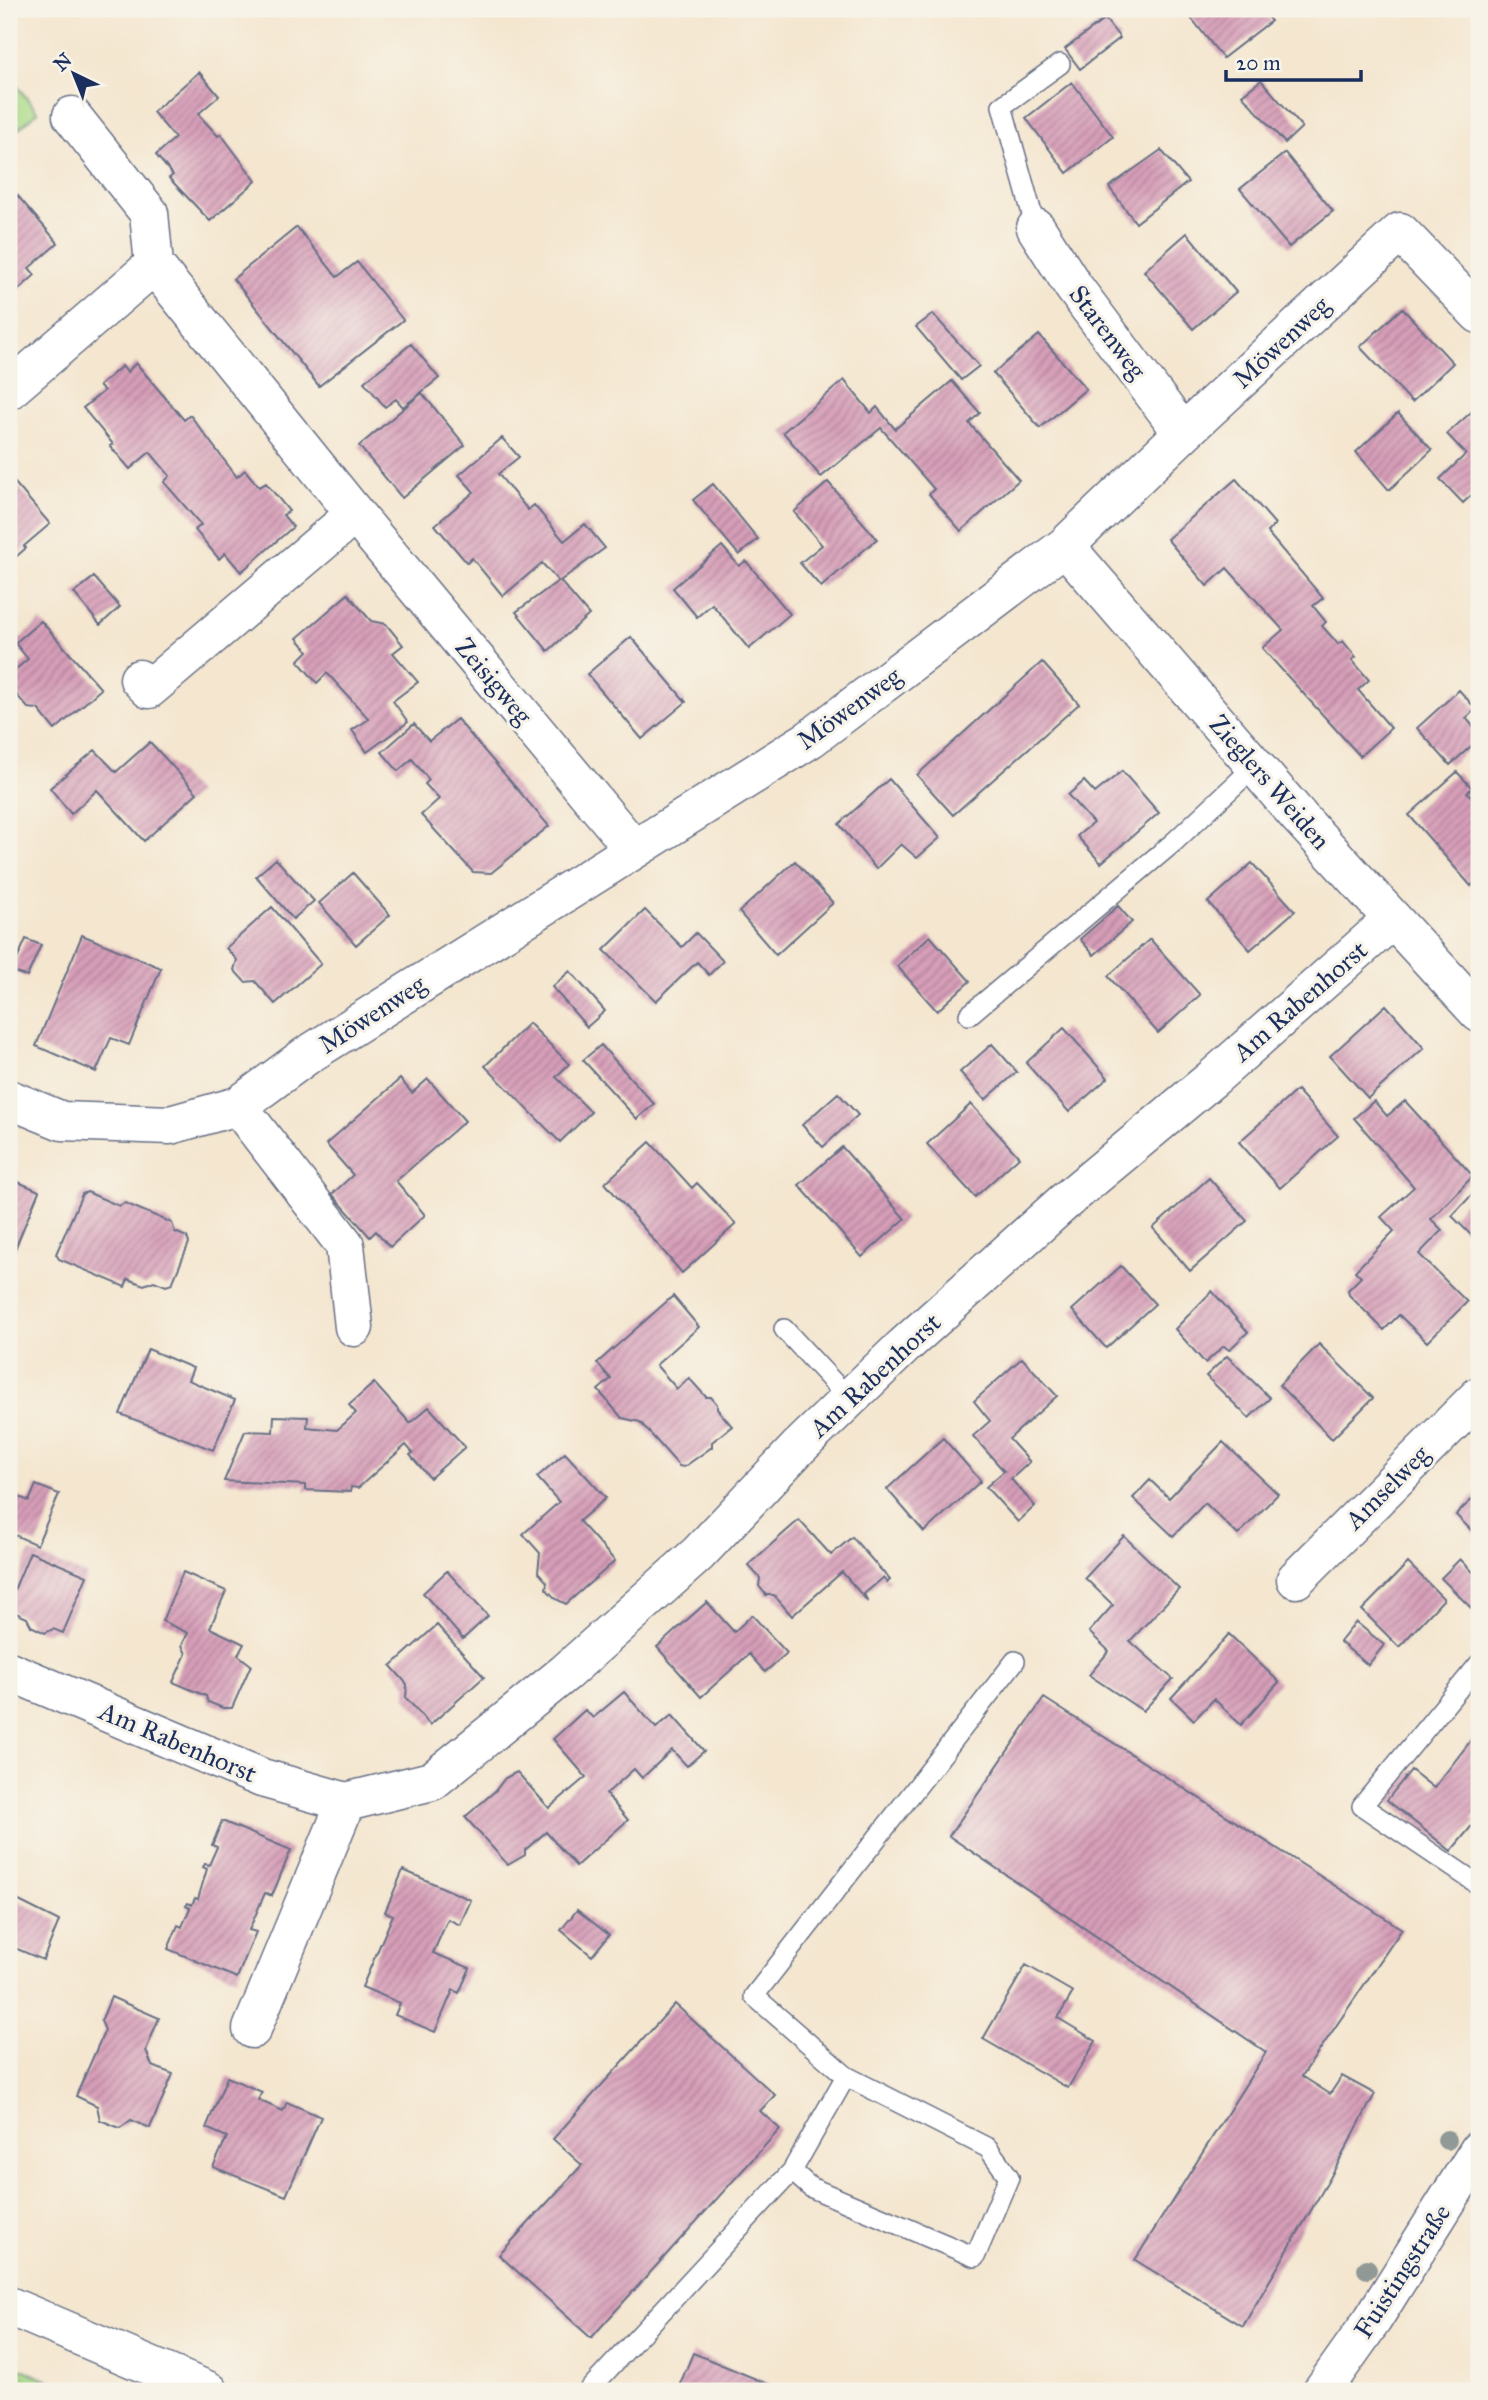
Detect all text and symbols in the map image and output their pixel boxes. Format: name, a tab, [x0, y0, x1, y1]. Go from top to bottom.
north arrow	[38, 38, 108, 108]
scale bar	[1226, 38, 1360, 82]
text: N	[49, 48, 76, 76]
text: 20 m	[1236, 50, 1281, 76]
street label: Starenweg	[1062, 279, 1154, 386]
street label: Möwenweg	[1226, 288, 1337, 395]
street label: Zeisigweg	[449, 631, 540, 731]
street label: Möwenweg	[791, 659, 908, 756]
street label: Zieglers Weiden	[1203, 708, 1337, 856]
street label: Am Rabenhorst	[1225, 934, 1374, 1069]
street label: Möwenweg	[313, 967, 432, 1060]
street label: Am Rabenhorst	[802, 1306, 947, 1445]
street label: Amselweg	[1337, 1438, 1436, 1537]
street label: Am Rabenhorst	[94, 1694, 261, 1790]
street label: Fuistingstraße	[1347, 2198, 1457, 2344]

